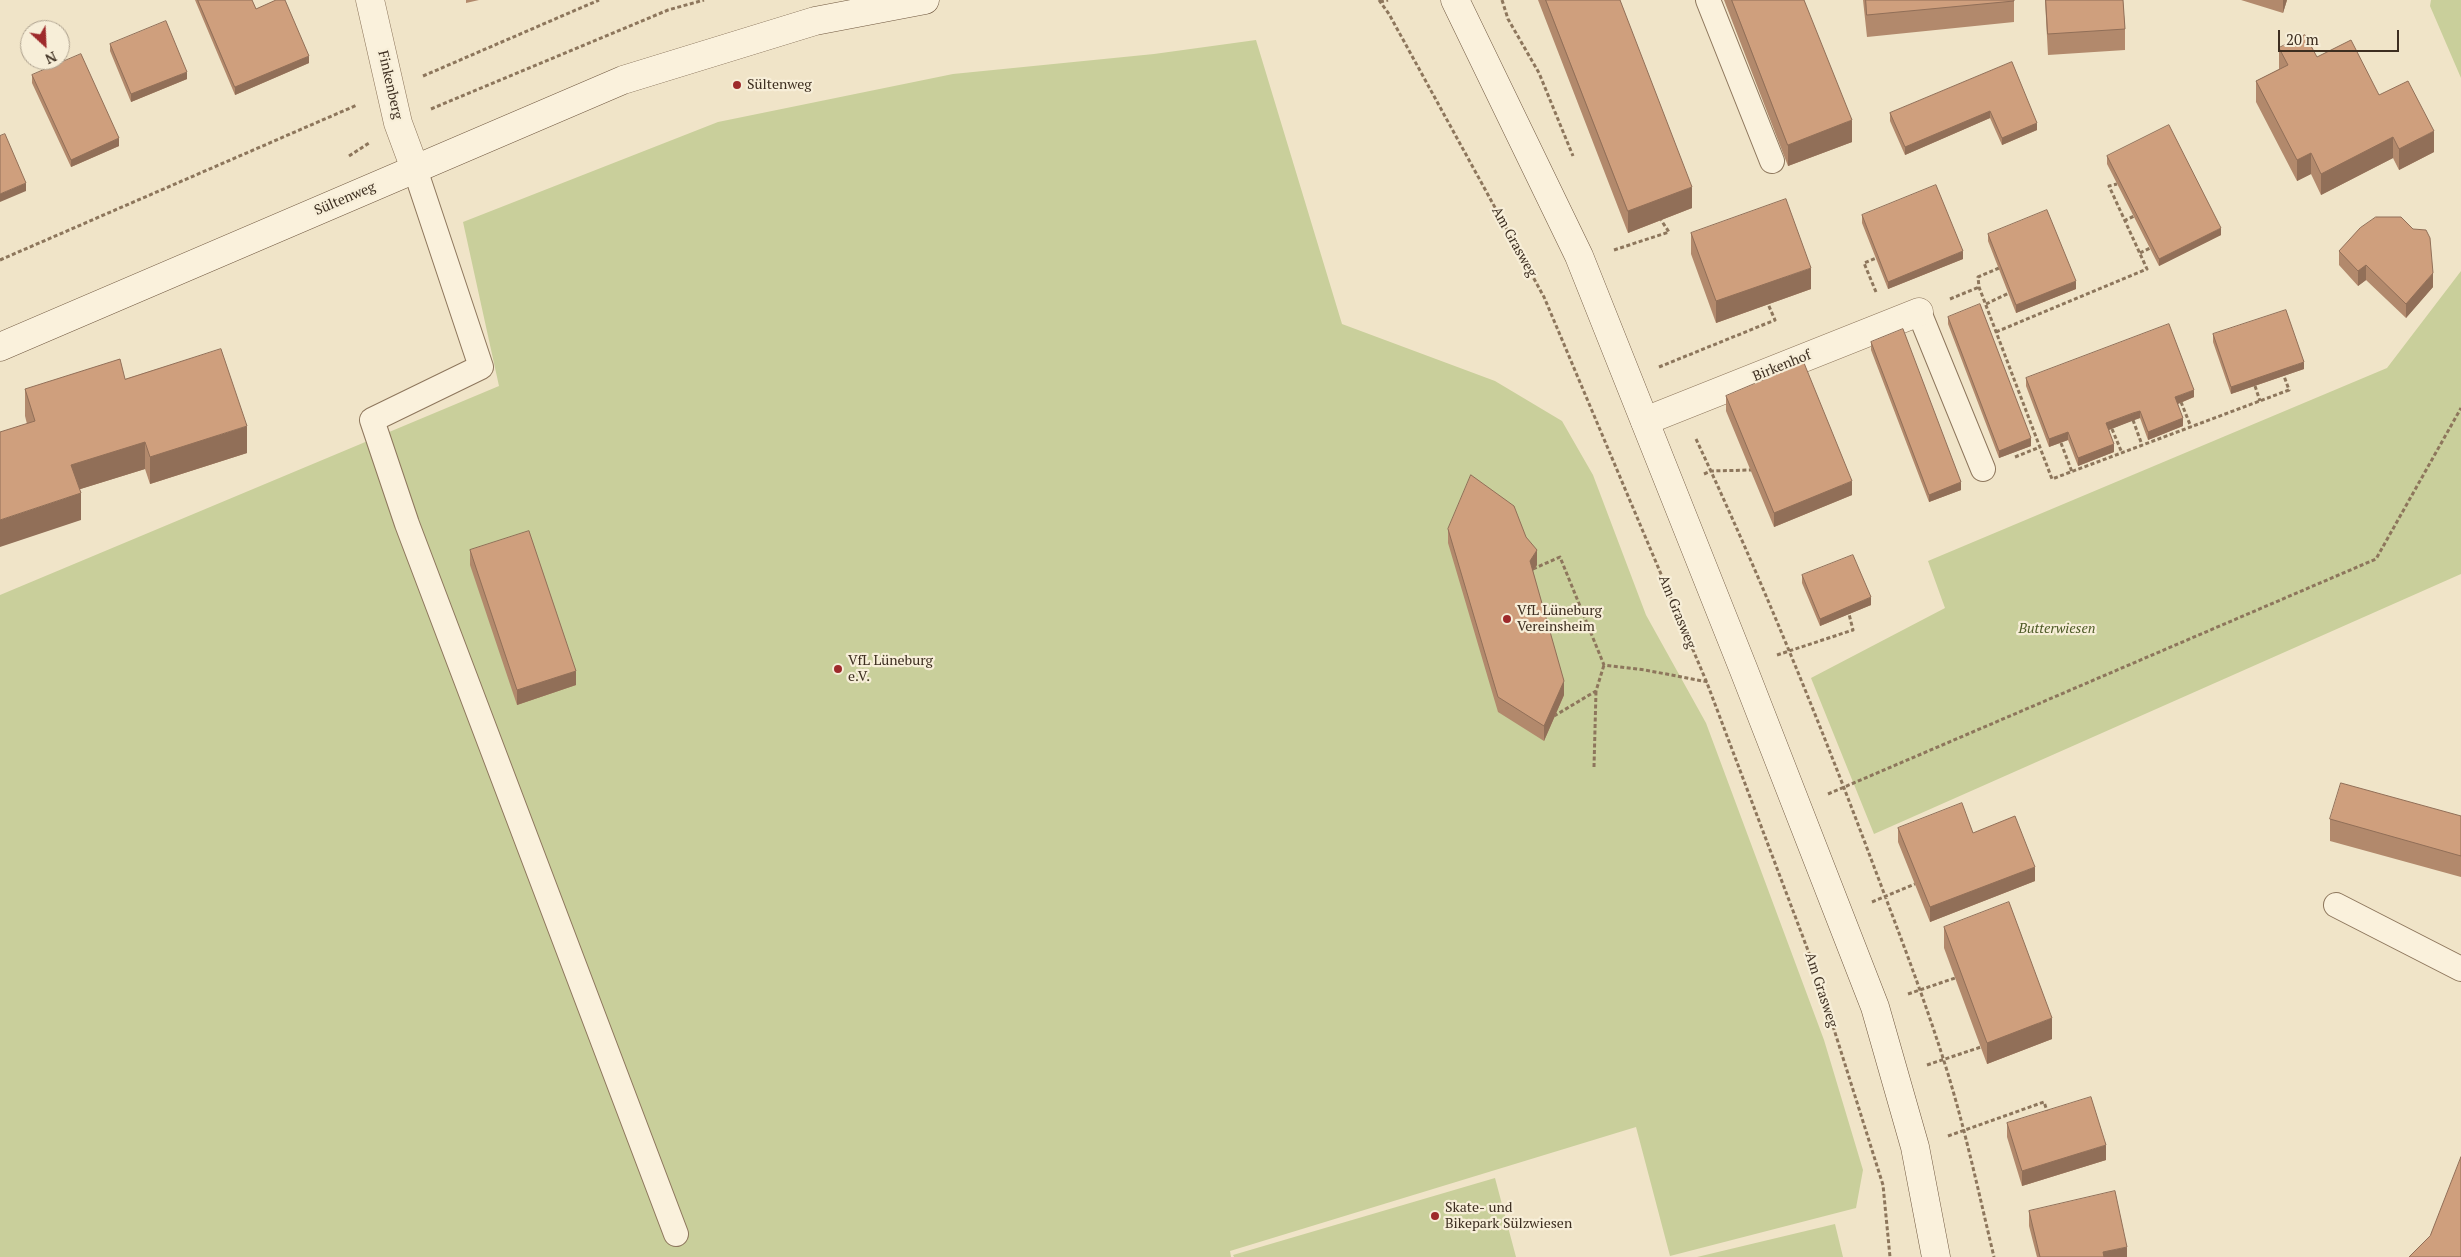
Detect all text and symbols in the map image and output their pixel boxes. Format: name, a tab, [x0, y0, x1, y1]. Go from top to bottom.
north arrow	[20, 20, 70, 70]
scale bar	[2281, 20, 2402, 52]
text: 20 m	[2286, 29, 2319, 49]
text: N	[42, 47, 60, 69]
street label: Finkenberg	[374, 49, 406, 121]
place label: Sültenweg	[747, 77, 812, 93]
marker: Sültenweg	[731, 79, 743, 91]
street label: Sültenweg	[312, 179, 378, 219]
street label: Am Grasweg	[1488, 204, 1540, 280]
street label: Birkenhof	[1750, 347, 1814, 385]
street label: Am Grasweg	[1655, 573, 1699, 651]
place label: VfL Lüneburg Vereinsheim	[1517, 603, 1602, 636]
marker: VfL Lüneburg Vereinsheim	[1501, 613, 1513, 625]
park label: Butterwiesen	[2018, 621, 2096, 637]
place label: VfL Lüneburg e.V.	[848, 653, 933, 686]
marker: VfL Lüneburg e.V.	[832, 663, 844, 675]
street label: Am Grasweg	[1801, 950, 1841, 1030]
place label: Skate- und Bikepark Sülzwiesen	[1445, 1200, 1572, 1232]
marker: Skate- und Bikepark Sülzwiesen	[1429, 1210, 1441, 1222]

